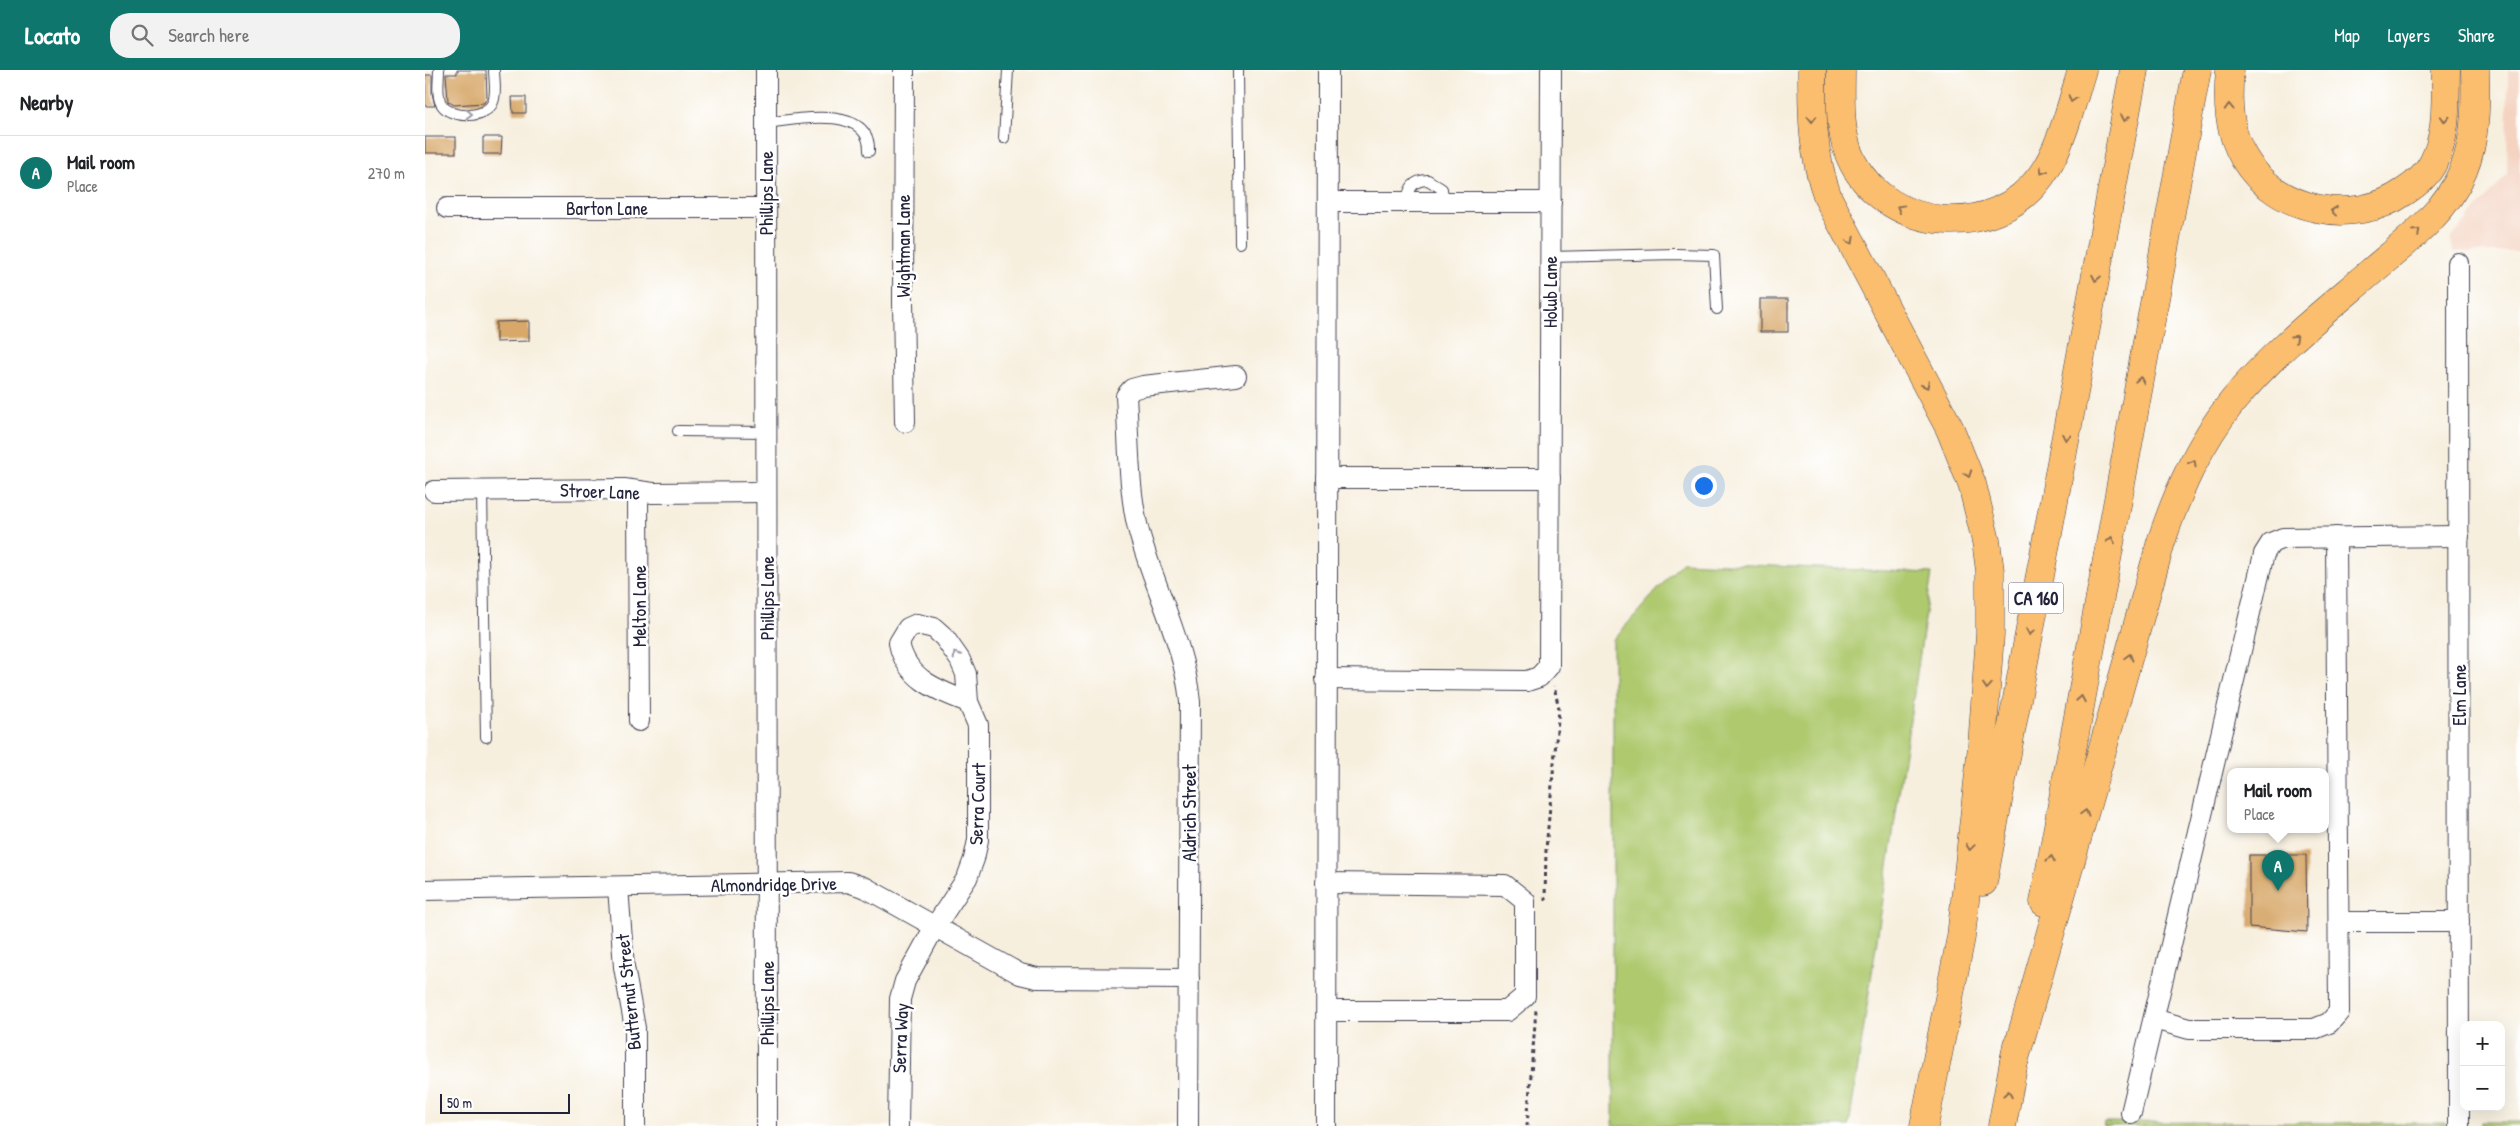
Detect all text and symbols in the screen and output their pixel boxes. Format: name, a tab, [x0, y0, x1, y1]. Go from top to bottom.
search box	[110, 13, 460, 58]
text: Locato	[25, 19, 80, 51]
icon: search	[128, 21, 156, 49]
text: Search here	[168, 22, 249, 48]
text: Map	[2334, 23, 2360, 48]
text: Layers	[2388, 23, 2430, 48]
text: Share	[2458, 23, 2495, 48]
text: Nearby	[20, 88, 73, 117]
one-way arrow	[2068, 94, 2078, 102]
one-way arrow	[2224, 102, 2234, 110]
one-way arrow	[466, 109, 474, 119]
one-way arrow	[2121, 114, 2131, 122]
one-way arrow	[1807, 115, 1817, 123]
one-way arrow	[2439, 115, 2450, 123]
text: Mail room	[67, 149, 135, 175]
street label: Phillips Lane	[753, 150, 779, 235]
text: A	[32, 162, 40, 184]
text: 270 m	[368, 162, 405, 184]
one-way arrow	[2039, 166, 2049, 175]
text: Place	[67, 175, 98, 197]
street label: Wightman Lane	[890, 194, 916, 297]
street label: Barton Lane	[566, 195, 649, 221]
one-way arrow	[1896, 205, 1905, 215]
one-way arrow	[2330, 206, 2338, 217]
one-way arrow	[2412, 228, 2421, 237]
one-way arrow	[1844, 236, 1854, 245]
street label: Holub Lane	[1537, 256, 1563, 328]
one-way arrow	[2091, 273, 2101, 282]
one-way arrow	[2289, 335, 2298, 344]
one-way arrow	[2134, 375, 2145, 384]
one-way arrow	[1920, 380, 1930, 389]
one-way arrow	[2061, 433, 2072, 442]
one-way arrow	[2187, 460, 2197, 469]
one-way arrow	[1962, 469, 1972, 477]
your location	[1691, 473, 1717, 499]
street label: Stroer Lane	[559, 477, 641, 505]
one-way arrow	[2105, 535, 2115, 544]
street label: Phillips Lane	[754, 555, 780, 640]
street label: Melton Lane	[626, 565, 652, 647]
road number: CA 160	[2009, 582, 2063, 614]
one-way arrow	[2025, 627, 2035, 636]
one-way arrow	[953, 652, 962, 661]
one-way arrow	[2123, 653, 2133, 661]
street label: Elm Lane	[2446, 664, 2472, 726]
one-way arrow	[1982, 682, 1993, 690]
one-way arrow	[2075, 695, 2086, 704]
street label: Serra Court	[963, 762, 991, 846]
street label: Aldrich Street	[1176, 764, 1202, 862]
popup	[2227, 768, 2329, 833]
text: Mail room	[2244, 777, 2312, 803]
text: Place	[2244, 803, 2275, 825]
one-way arrow	[2079, 810, 2089, 818]
one-way arrow	[1966, 843, 1976, 852]
pin: A	[2262, 850, 2294, 891]
one-way arrow	[2046, 855, 2056, 864]
street label: Almondridge Drive	[711, 870, 838, 898]
street label: Butternut Street	[609, 932, 647, 1051]
street label: Phillips Lane	[754, 960, 780, 1045]
street label: Serra Way	[886, 1003, 914, 1073]
map controls	[2460, 1021, 2505, 1111]
button: +	[2460, 1021, 2505, 1066]
button: −	[2460, 1066, 2505, 1111]
one-way arrow	[2002, 1090, 2013, 1098]
scale bar	[440, 1091, 570, 1114]
text: 50 m	[447, 1093, 472, 1112]

